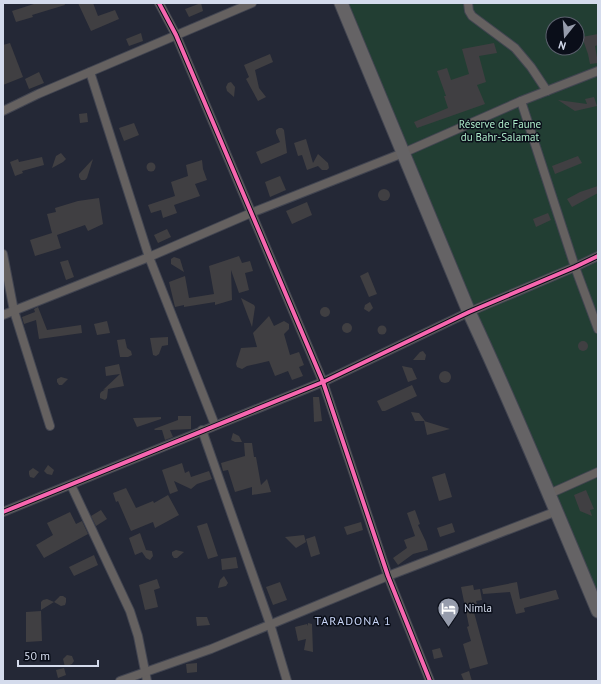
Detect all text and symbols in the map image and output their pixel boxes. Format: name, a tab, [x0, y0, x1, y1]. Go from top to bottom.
north arrow	[545, 16, 585, 56]
text: N	[557, 38, 568, 53]
park label: Réserve de Faune du Bahr-Salamat	[459, 117, 542, 144]
hotel icon: Nimla	[436, 595, 462, 628]
place label: Nimla	[464, 601, 492, 615]
district label: TARADONA 1	[314, 613, 392, 628]
scale bar	[18, 642, 98, 668]
text: 50 m	[24, 648, 50, 663]

